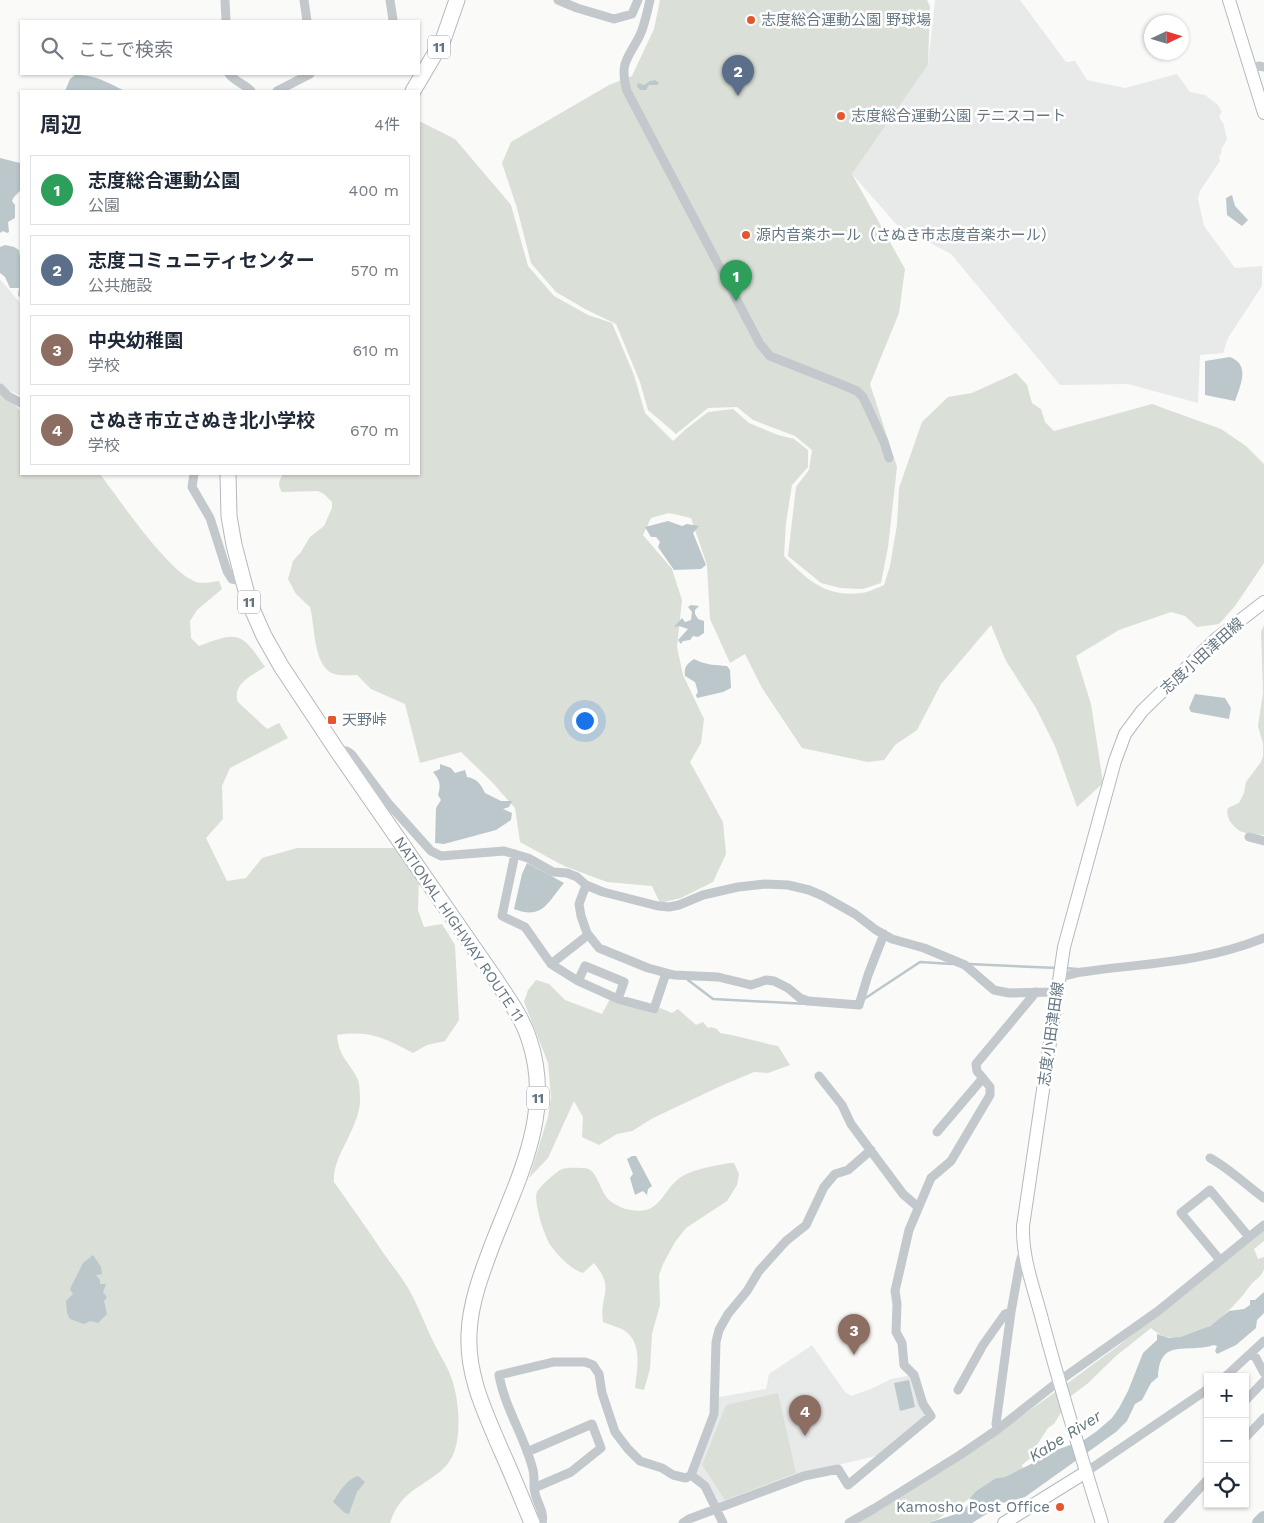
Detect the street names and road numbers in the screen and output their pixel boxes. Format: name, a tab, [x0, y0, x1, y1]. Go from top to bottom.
road number: 11	[428, 36, 450, 58]
road number: 11	[238, 590, 260, 614]
street label: 志度小田津田線	[1157, 614, 1247, 698]
street label: NATIONAL HIGHWAY ROUTE 11	[390, 833, 528, 1025]
street label: 志度小田津田線	[1035, 981, 1067, 1087]
road number: 11	[527, 1086, 549, 1110]

